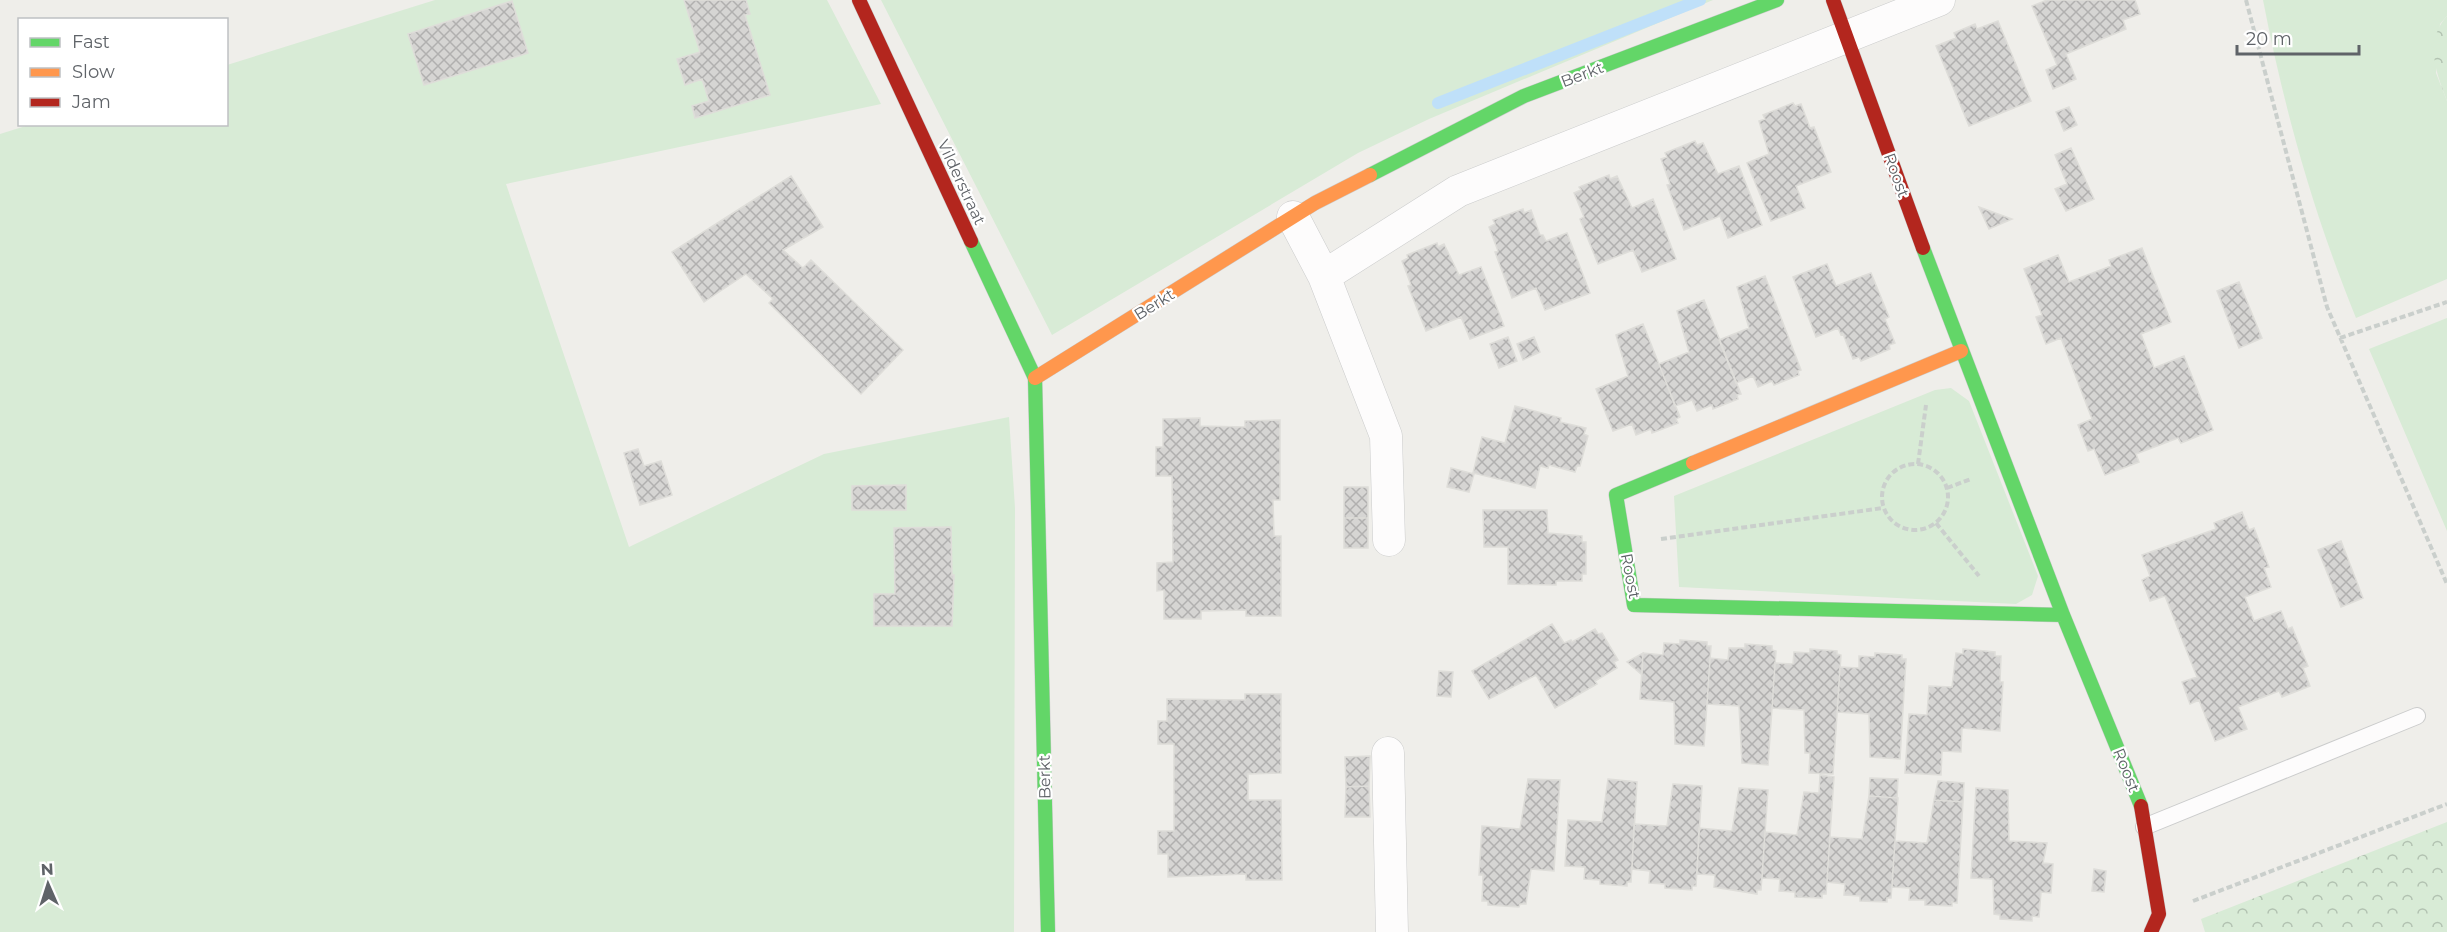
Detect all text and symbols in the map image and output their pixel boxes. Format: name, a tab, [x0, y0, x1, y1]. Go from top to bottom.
legend	[18, 18, 228, 126]
scale bar	[2237, 18, 2358, 56]
text: 20 m	[2246, 28, 2292, 50]
text: Fast	[72, 31, 110, 53]
street label: Berkt	[1558, 58, 1607, 91]
text: Slow	[72, 61, 115, 83]
text: Jam	[71, 91, 111, 113]
street label: Vilderstraat	[934, 137, 990, 228]
street label: Roost	[1880, 150, 1913, 200]
street label: Berkt	[1131, 284, 1178, 324]
street label: Roost	[1617, 552, 1644, 601]
street label: Roost	[2109, 745, 2144, 796]
street label: Berkt	[1035, 754, 1054, 799]
north arrow	[18, 854, 78, 914]
text: N	[40, 860, 54, 879]

